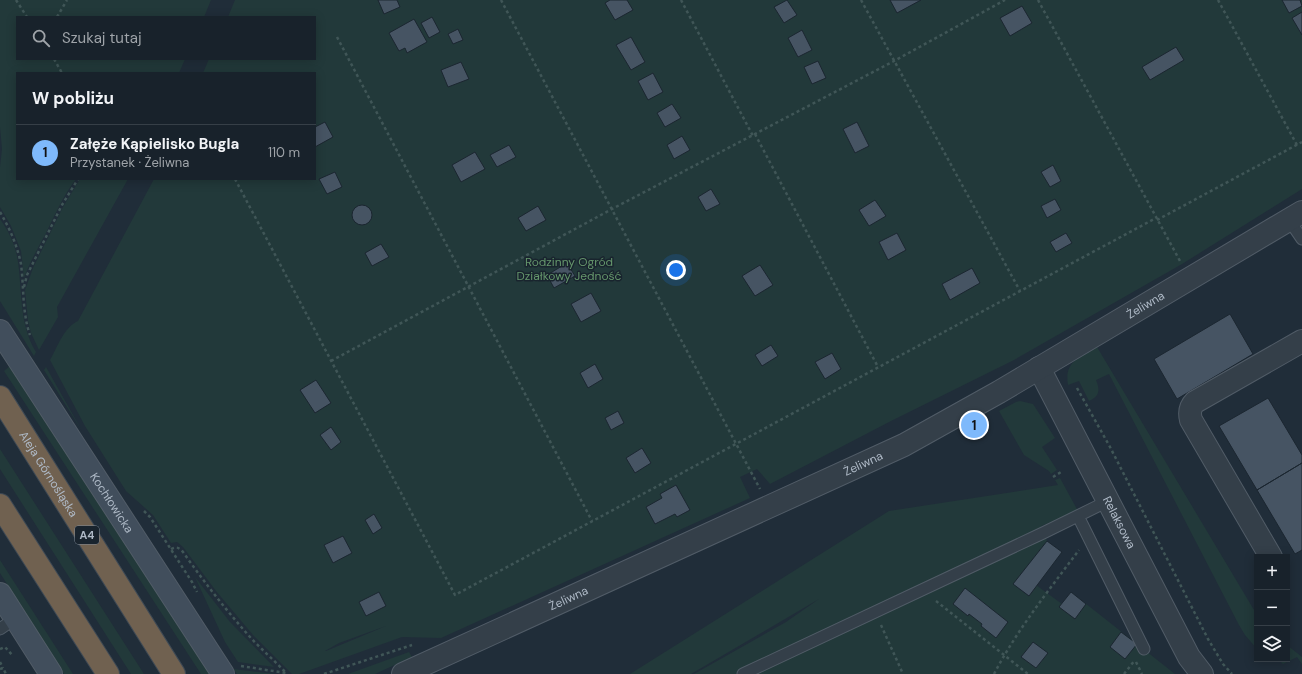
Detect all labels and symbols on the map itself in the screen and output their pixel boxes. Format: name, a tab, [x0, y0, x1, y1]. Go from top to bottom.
park label: Rodzinny Ogród Działkowy Jedność	[517, 254, 622, 284]
your location	[666, 260, 686, 280]
street label: Żeliwna	[1124, 288, 1167, 322]
pin: 1	[961, 410, 987, 440]
street label: Aleja Górnośląska	[15, 428, 81, 520]
street label: Żeliwna	[841, 448, 885, 480]
street label: Kochłowicka	[86, 470, 137, 536]
street label: Relaksowa	[1099, 493, 1139, 551]
road number: A4	[75, 526, 99, 544]
street label: Żeliwna	[546, 582, 591, 614]

